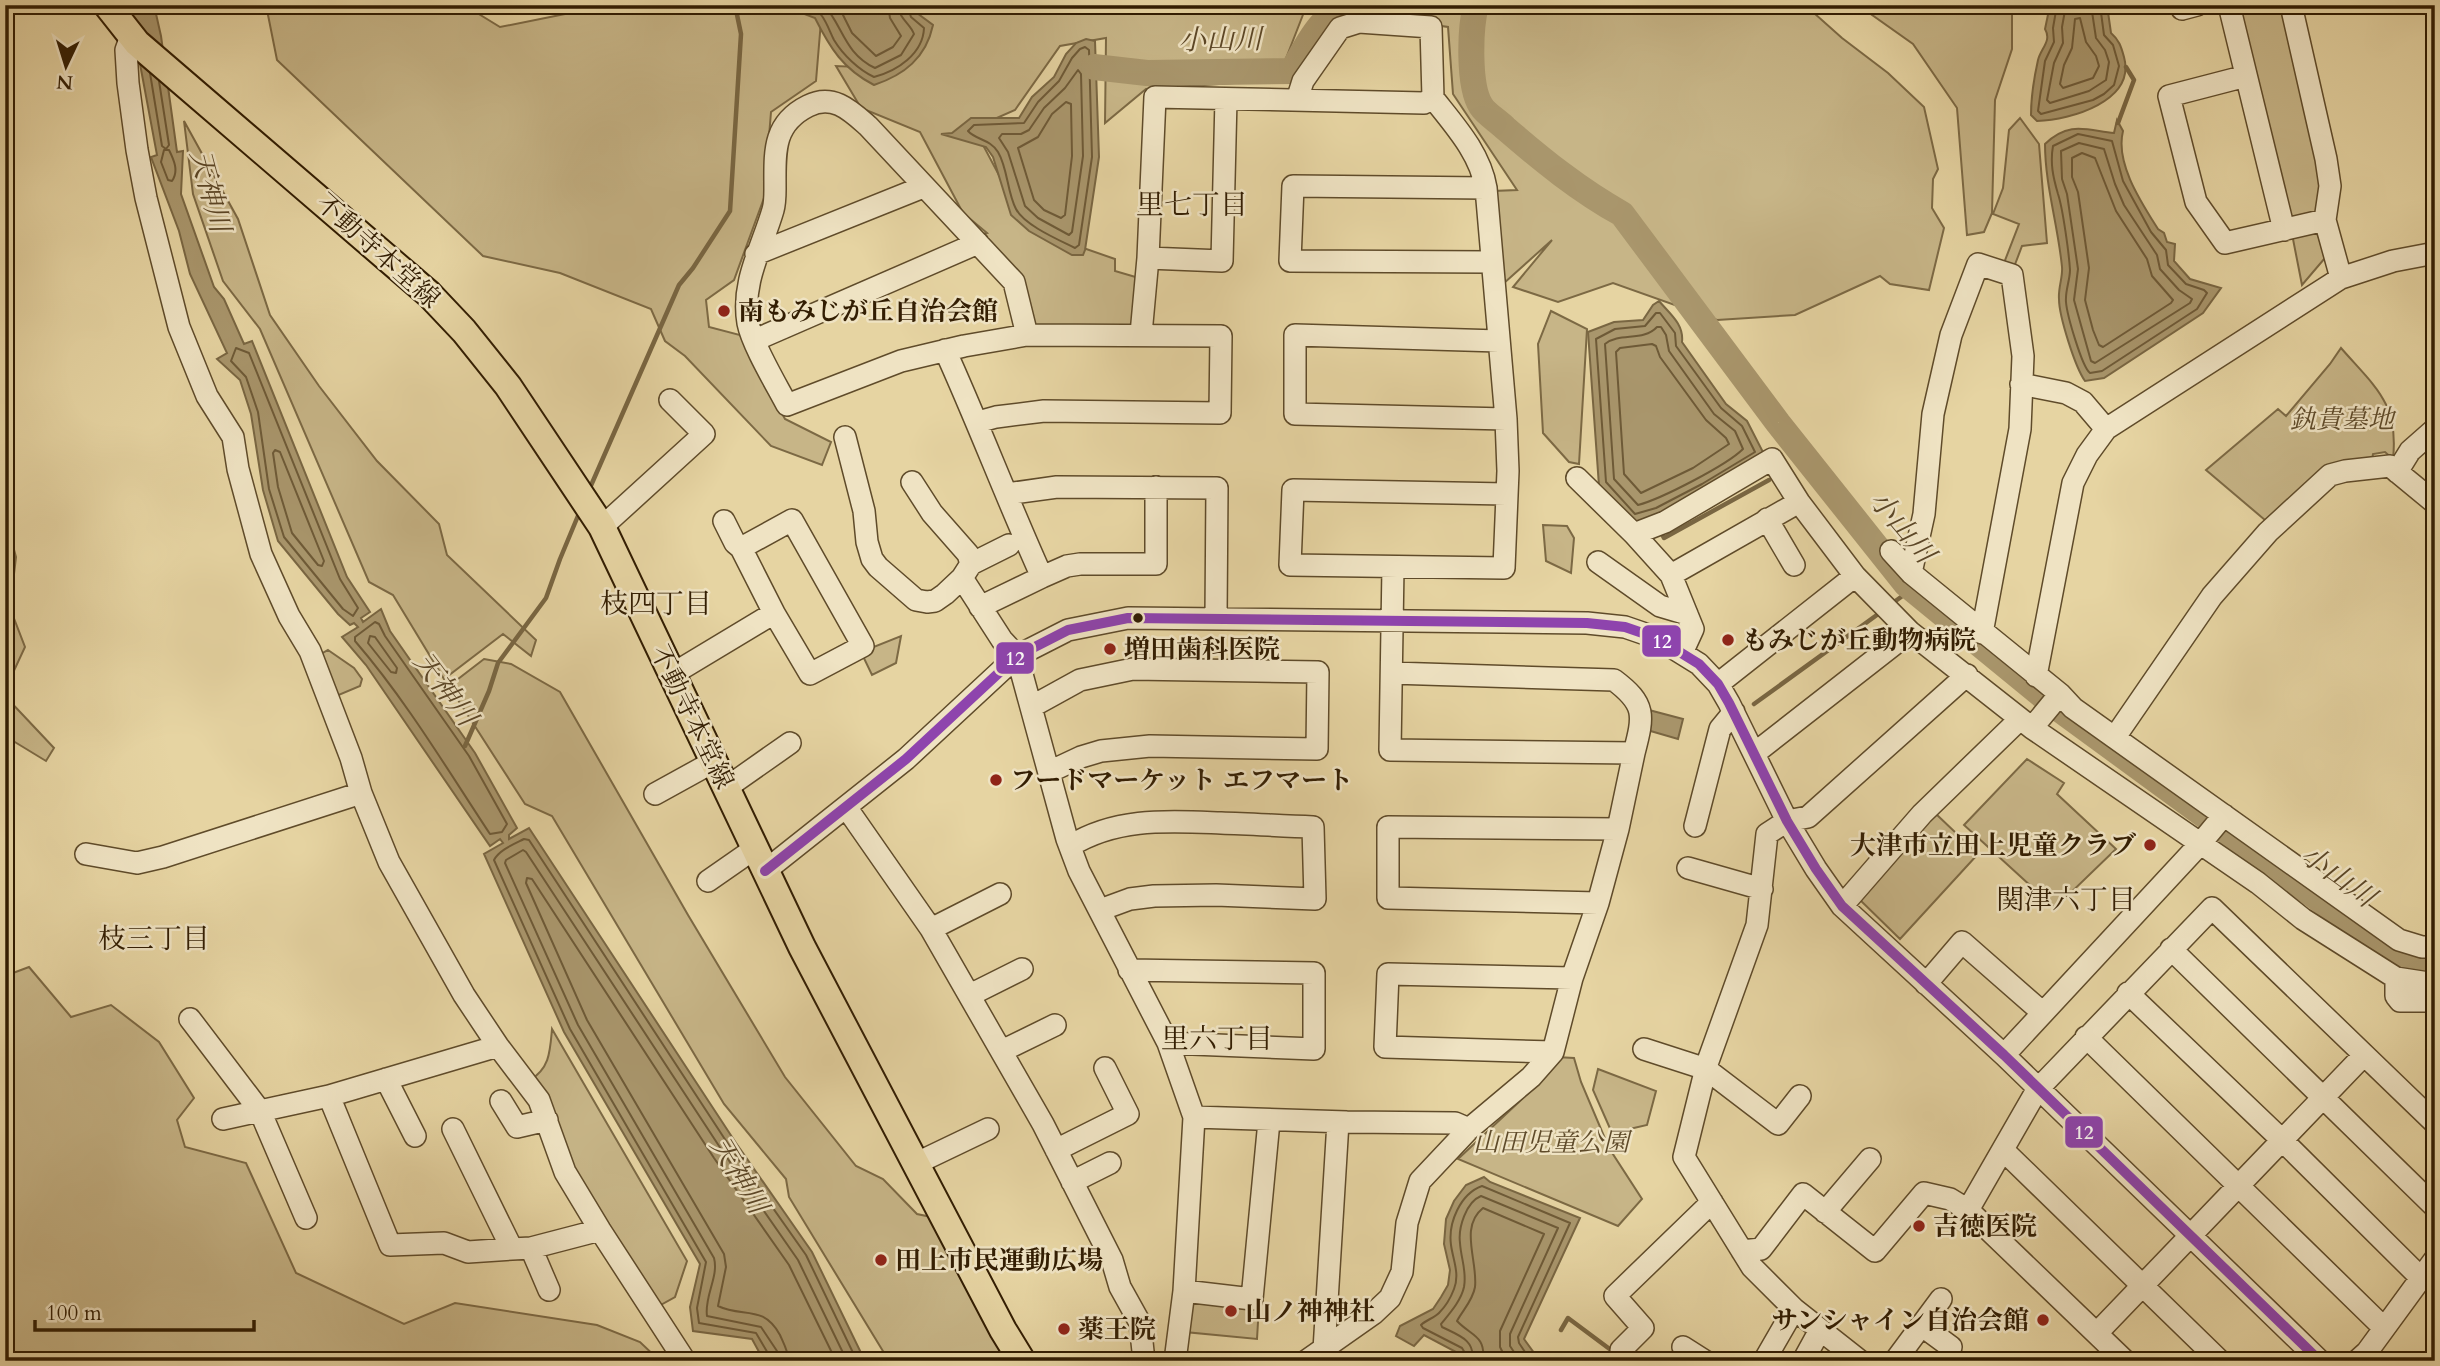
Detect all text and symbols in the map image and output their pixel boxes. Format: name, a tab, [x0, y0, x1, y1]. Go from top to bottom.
water label: 小山川	[1178, 20, 1265, 60]
north arrow	[32, 32, 102, 102]
text: N	[55, 68, 74, 96]
water label: 天神川	[181, 146, 240, 239]
street label: 不動寺本堂線	[308, 186, 448, 316]
district label: 里七丁目	[1136, 186, 1248, 224]
place label: 南もみじが丘自治会館	[738, 294, 998, 329]
marker: 南もみじが丘自治会館	[716, 303, 732, 319]
park label: 釻貴墓地	[2290, 402, 2397, 437]
water label: 小山川	[1860, 483, 1945, 574]
district label: 枝四丁目	[600, 585, 712, 623]
unlabelled marker	[1131, 611, 1145, 625]
place label: もみじが丘動物病院	[1742, 623, 1976, 658]
line badge: 12	[1641, 624, 1682, 658]
text: 12	[1652, 629, 1672, 655]
place label: 増田歯科医院	[1124, 632, 1280, 667]
marker: もみじが丘動物病院	[1720, 632, 1736, 648]
street label: 不動寺本堂線	[642, 639, 742, 795]
line badge: 12	[995, 641, 1035, 675]
marker: 増田歯科医院	[1102, 641, 1118, 657]
water label: 天神川	[405, 644, 487, 736]
text: 12	[1005, 646, 1025, 672]
place label: フードマーケット エフマート	[1010, 763, 1353, 798]
marker: フードマーケット エフマート	[988, 772, 1004, 788]
place label: 大津市立田上児童クラブ	[1850, 828, 2137, 863]
water label: 小山川	[2293, 836, 2386, 918]
marker: 大津市立田上児童クラブ	[2142, 837, 2158, 853]
district label: 関津六丁目	[1996, 881, 2136, 919]
district label: 枝三丁目	[98, 920, 210, 958]
district label: 里六丁目	[1161, 1020, 1273, 1058]
line badge: 12	[2064, 1115, 2104, 1149]
text: 12	[2074, 1120, 2094, 1146]
park label: 山田児童公園	[1473, 1125, 1633, 1160]
water label: 天神川	[701, 1129, 778, 1223]
place label: 吉徳医院	[1933, 1209, 2037, 1244]
marker: 吉徳医院	[1911, 1218, 1927, 1234]
place label: 田上市民運動広場	[895, 1243, 1103, 1278]
marker: 田上市民運動広場	[873, 1252, 889, 1268]
scale bar	[35, 1289, 254, 1333]
place label: 山ノ神神社	[1245, 1294, 1375, 1329]
text: 100 m	[46, 1299, 102, 1328]
marker: 山ノ神神社	[1223, 1303, 1239, 1319]
place label: サンシャイン自治会館	[1771, 1303, 2029, 1338]
place label: 薬王院	[1078, 1312, 1156, 1347]
marker: サンシャイン自治会館	[2035, 1312, 2051, 1328]
marker: 薬王院	[1056, 1321, 1072, 1337]

